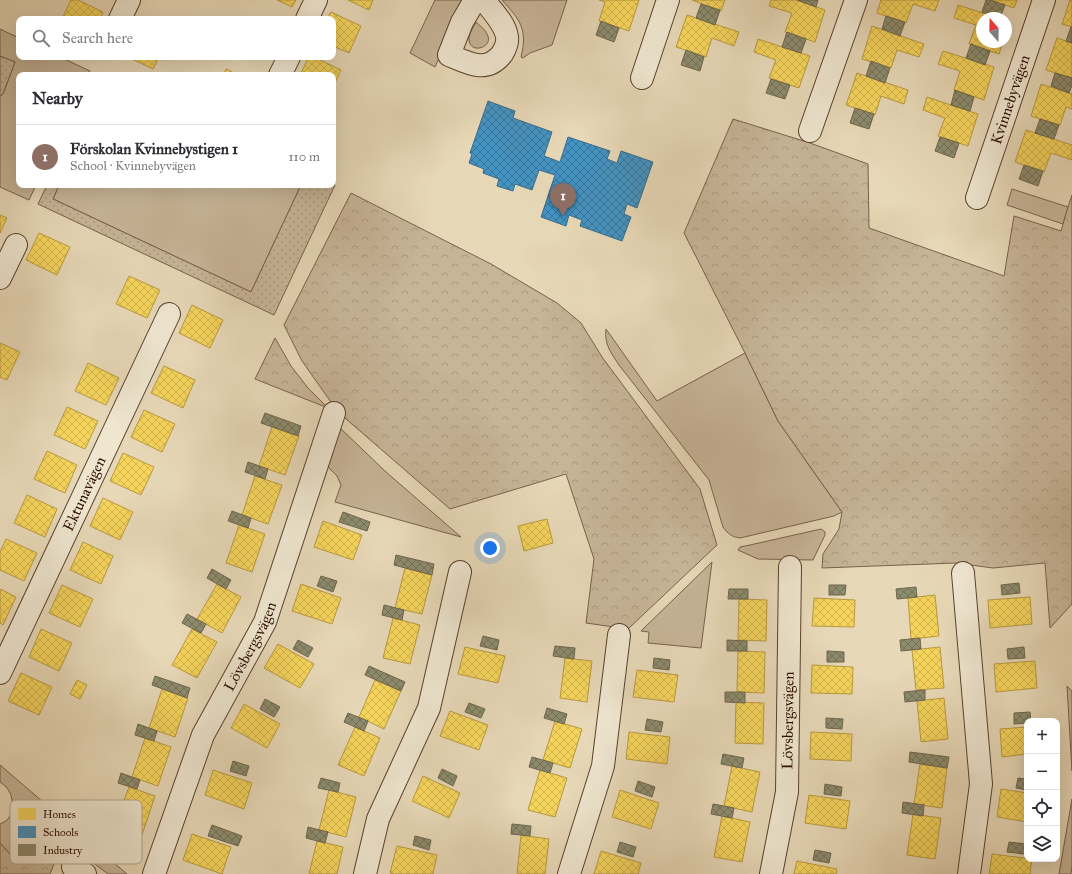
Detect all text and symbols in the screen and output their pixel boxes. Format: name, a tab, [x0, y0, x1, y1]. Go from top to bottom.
north arrow	[976, 12, 1012, 48]
search box	[16, 16, 336, 60]
icon: search	[30, 27, 52, 49]
text: Search here	[62, 29, 133, 47]
street label: Kvinnebyvägen	[987, 53, 1034, 146]
text: Nearby	[32, 88, 83, 109]
text: Förskolan Kvinnebystigen 1	[70, 140, 238, 158]
text: 1	[42, 149, 48, 165]
text: 110 m	[288, 149, 320, 165]
text: School · Kvinnebyvägen	[70, 158, 196, 174]
pin: 1	[550, 183, 576, 216]
street label: Ektunavägen	[59, 454, 110, 534]
your location	[480, 538, 500, 558]
street label: Lövsbergsvägen	[220, 600, 280, 694]
street label: Lövsbergsvägen	[778, 671, 798, 770]
map controls	[1024, 718, 1060, 862]
button: +	[1024, 718, 1060, 754]
button: −	[1024, 754, 1060, 790]
button: locate	[1024, 790, 1060, 826]
legend	[10, 800, 142, 864]
text: Homes	[43, 808, 76, 821]
text: Schools	[43, 826, 78, 839]
button: layers	[1024, 826, 1060, 862]
text: Industry	[43, 844, 83, 857]

